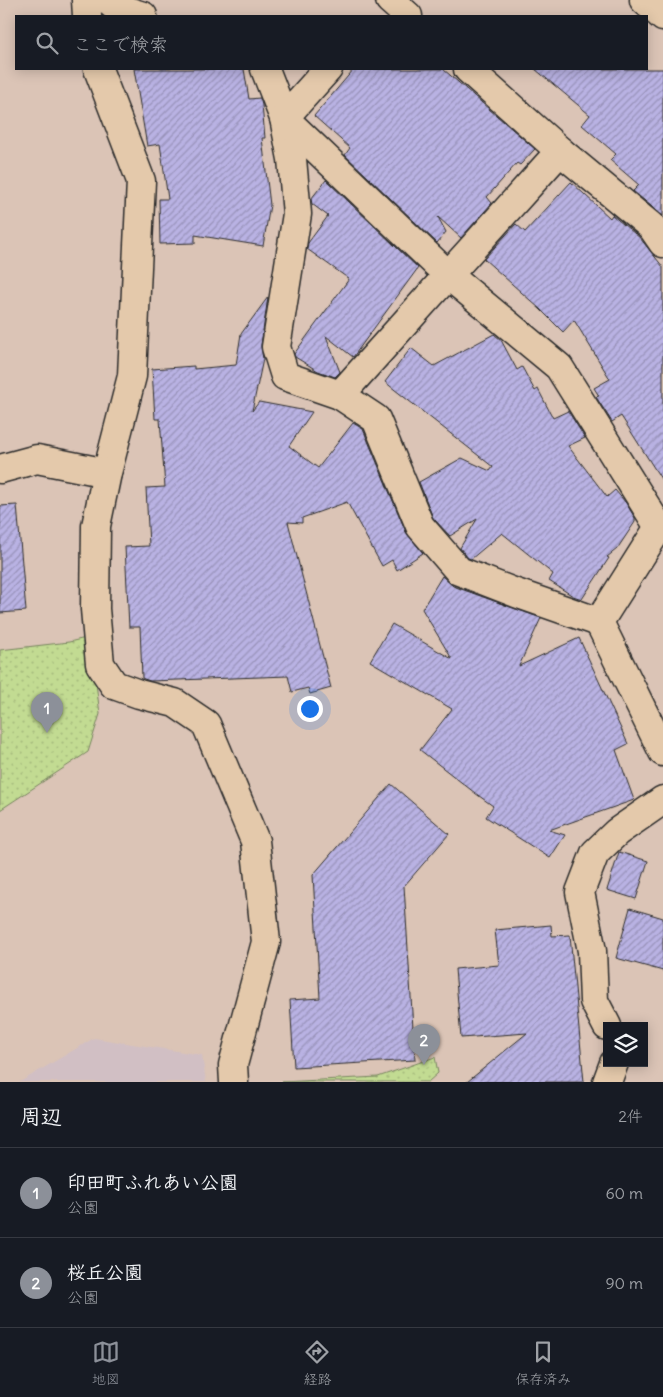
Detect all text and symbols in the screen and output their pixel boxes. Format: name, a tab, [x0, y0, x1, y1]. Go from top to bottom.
search box	[15, 15, 648, 70]
icon: search	[33, 29, 61, 57]
text: ここで検索	[73, 32, 168, 56]
pin: 1	[31, 692, 63, 733]
your location	[297, 696, 323, 722]
map controls	[603, 1022, 648, 1067]
button: layers	[603, 1022, 648, 1067]
pin: 2	[408, 1024, 440, 1065]
text: 周辺	[20, 1103, 62, 1130]
text: 2件	[618, 1106, 643, 1126]
text: 印田町ふれあい公園	[67, 1170, 238, 1194]
text: 1	[33, 1183, 39, 1203]
text: 60 m	[605, 1183, 643, 1203]
text: 公園	[67, 1197, 99, 1217]
text: 桜丘公園	[67, 1260, 143, 1284]
text: 2	[32, 1273, 40, 1293]
text: 90 m	[605, 1273, 643, 1293]
text: 公園	[67, 1287, 99, 1307]
tab: 地図	[92, 1338, 120, 1388]
tab: 経路	[303, 1338, 331, 1388]
tab: 保存済み	[515, 1338, 571, 1388]

